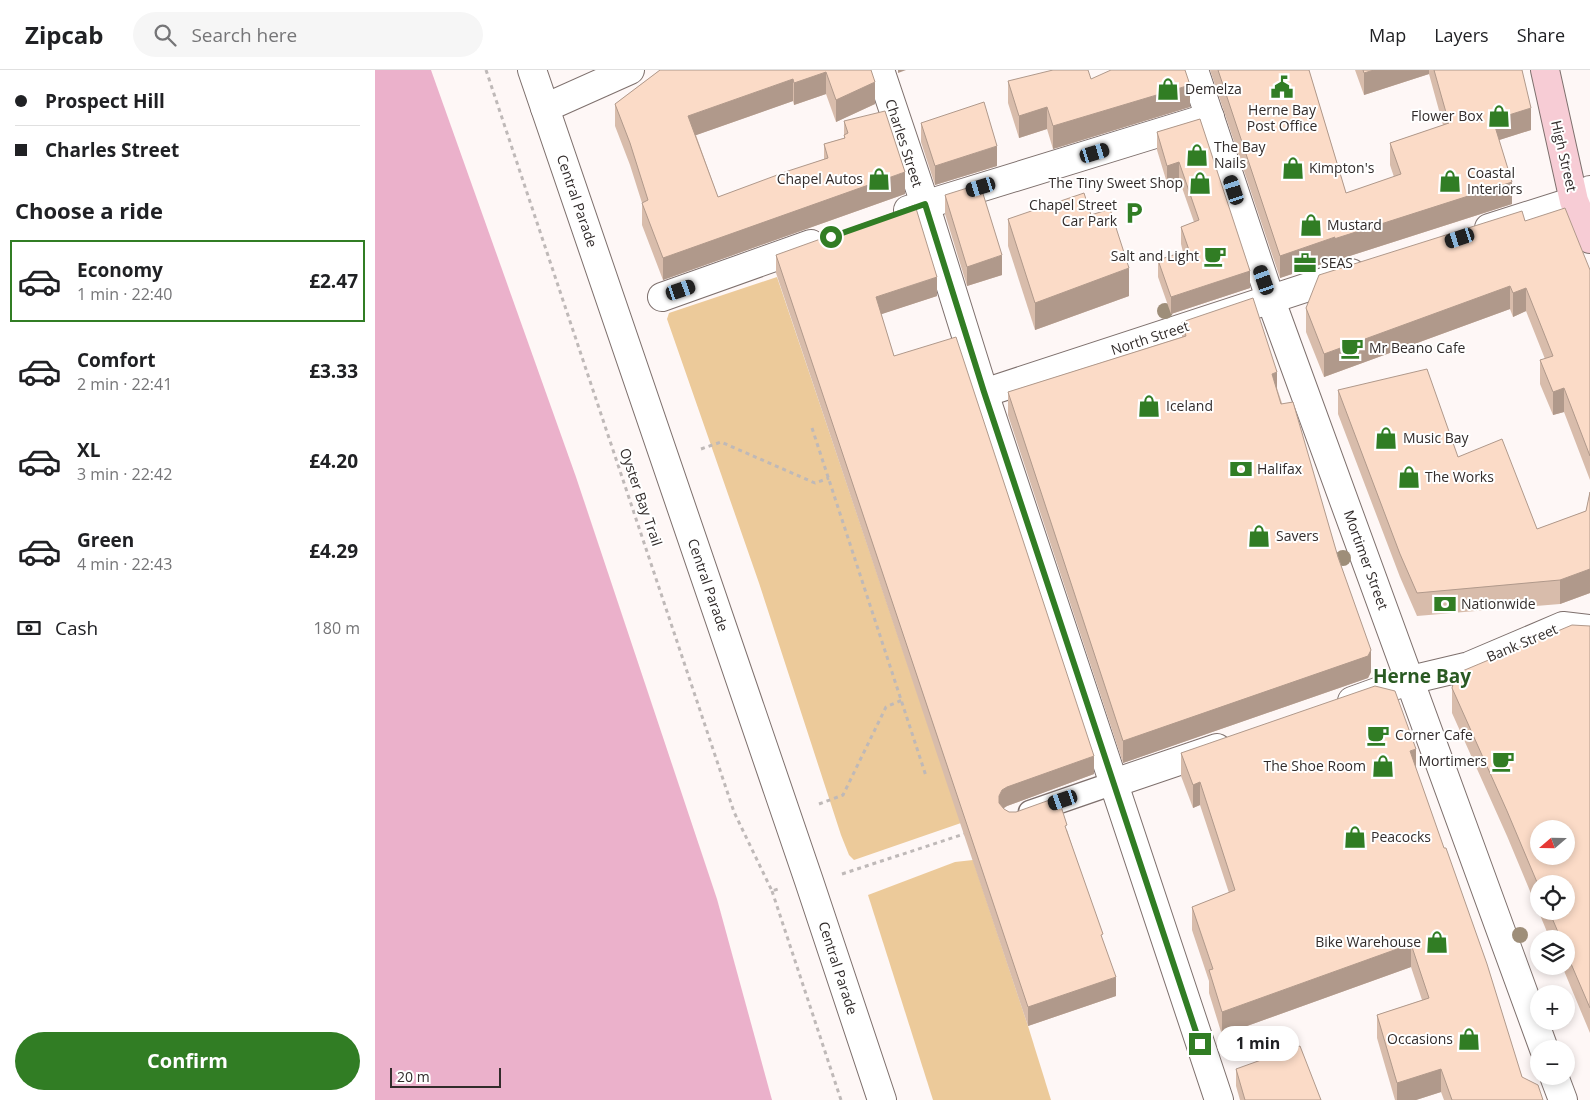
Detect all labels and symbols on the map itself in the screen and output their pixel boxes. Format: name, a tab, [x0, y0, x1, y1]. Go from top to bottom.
public building icon: Herne Bay Post Office	[1269, 74, 1295, 100]
shop icon: Demelza	[1155, 76, 1181, 102]
place label: Demelza	[1185, 79, 1242, 98]
street label: Charles Street	[881, 96, 928, 189]
place label: Herne Bay Post Office	[1247, 100, 1317, 135]
shop icon: Flower Box	[1486, 103, 1512, 129]
place label: Flower Box	[1411, 106, 1484, 125]
street label: High Street	[1547, 118, 1582, 193]
place label: The Bay Nails	[1214, 137, 1267, 172]
car	[1078, 141, 1111, 165]
shop icon: The Bay Nails	[1184, 142, 1210, 168]
street label: Central Parade	[553, 152, 602, 250]
shop icon: Kimpton's	[1280, 155, 1306, 181]
place label: Kimpton's	[1309, 158, 1375, 177]
place label: Coastal Interiors	[1467, 163, 1523, 198]
shop icon: Chapel Autos	[866, 166, 892, 192]
shop icon: Coastal Interiors	[1437, 168, 1463, 194]
place label: Chapel Autos	[777, 169, 863, 188]
shop icon: The Tiny Sweet Shop	[1187, 170, 1213, 196]
place label: The Tiny Sweet Shop	[1049, 173, 1183, 192]
car	[1222, 173, 1245, 207]
car	[964, 175, 997, 199]
place label: Chapel Street Car Park	[1029, 195, 1118, 230]
parking icon: Chapel Street Car Park	[1121, 200, 1147, 226]
shop icon: Mustard	[1298, 212, 1324, 238]
place label: Mustard	[1327, 215, 1382, 234]
route start	[820, 226, 842, 248]
car	[1443, 226, 1476, 250]
cafe icon: Salt and Light	[1202, 243, 1228, 269]
place label: Salt and Light	[1111, 246, 1199, 265]
office icon: SEAS	[1292, 250, 1318, 276]
place label: SEAS	[1321, 253, 1353, 272]
car	[1252, 263, 1275, 297]
car	[664, 278, 697, 302]
street label: North Street	[1108, 316, 1191, 359]
cafe icon: Mr Beano Cafe	[1339, 335, 1365, 361]
place label: Mr Beano Cafe	[1369, 338, 1466, 357]
shop icon: Iceland	[1136, 393, 1162, 419]
place label: Iceland	[1166, 396, 1213, 415]
shop icon: Music Bay	[1373, 425, 1399, 451]
place label: Music Bay	[1403, 428, 1470, 447]
street label: Oyster Bay Trail	[616, 445, 667, 548]
bank icon: Halifax	[1228, 456, 1254, 482]
place label: Halifax	[1257, 459, 1303, 478]
shop icon: The Works	[1396, 464, 1422, 490]
place label: The Works	[1425, 467, 1494, 486]
street label: Mortimer Street	[1340, 507, 1393, 612]
shop icon: Savers	[1246, 523, 1272, 549]
place label: Savers	[1276, 526, 1319, 545]
street label: Central Parade	[684, 536, 733, 634]
bank icon: Nationwide	[1432, 591, 1458, 617]
place label: Nationwide	[1461, 594, 1536, 613]
street label: Bank Street	[1483, 619, 1560, 666]
district label: Herne Bay	[1373, 663, 1471, 689]
cafe icon: Corner Cafe	[1365, 722, 1391, 748]
place label: Corner Cafe	[1395, 725, 1473, 744]
cafe icon: Mortimers	[1490, 748, 1516, 774]
place label: Mortimers	[1419, 751, 1487, 770]
shop icon: The Shoe Room	[1370, 753, 1396, 779]
place label: The Shoe Room	[1264, 756, 1366, 775]
car	[1046, 788, 1079, 812]
north arrow	[1530, 820, 1575, 865]
shop icon: Peacocks	[1342, 824, 1368, 850]
place label: Peacocks	[1371, 827, 1431, 846]
street label: Central Parade	[814, 919, 863, 1017]
shop icon: Bike Warehouse	[1424, 929, 1450, 955]
place label: Bike Warehouse	[1315, 932, 1421, 951]
callout: 1 min	[1217, 1026, 1300, 1062]
shop icon: Occasions	[1456, 1026, 1482, 1052]
place label: Occasions	[1387, 1029, 1453, 1048]
route end	[1189, 1033, 1211, 1055]
scale bar	[390, 1065, 501, 1088]

